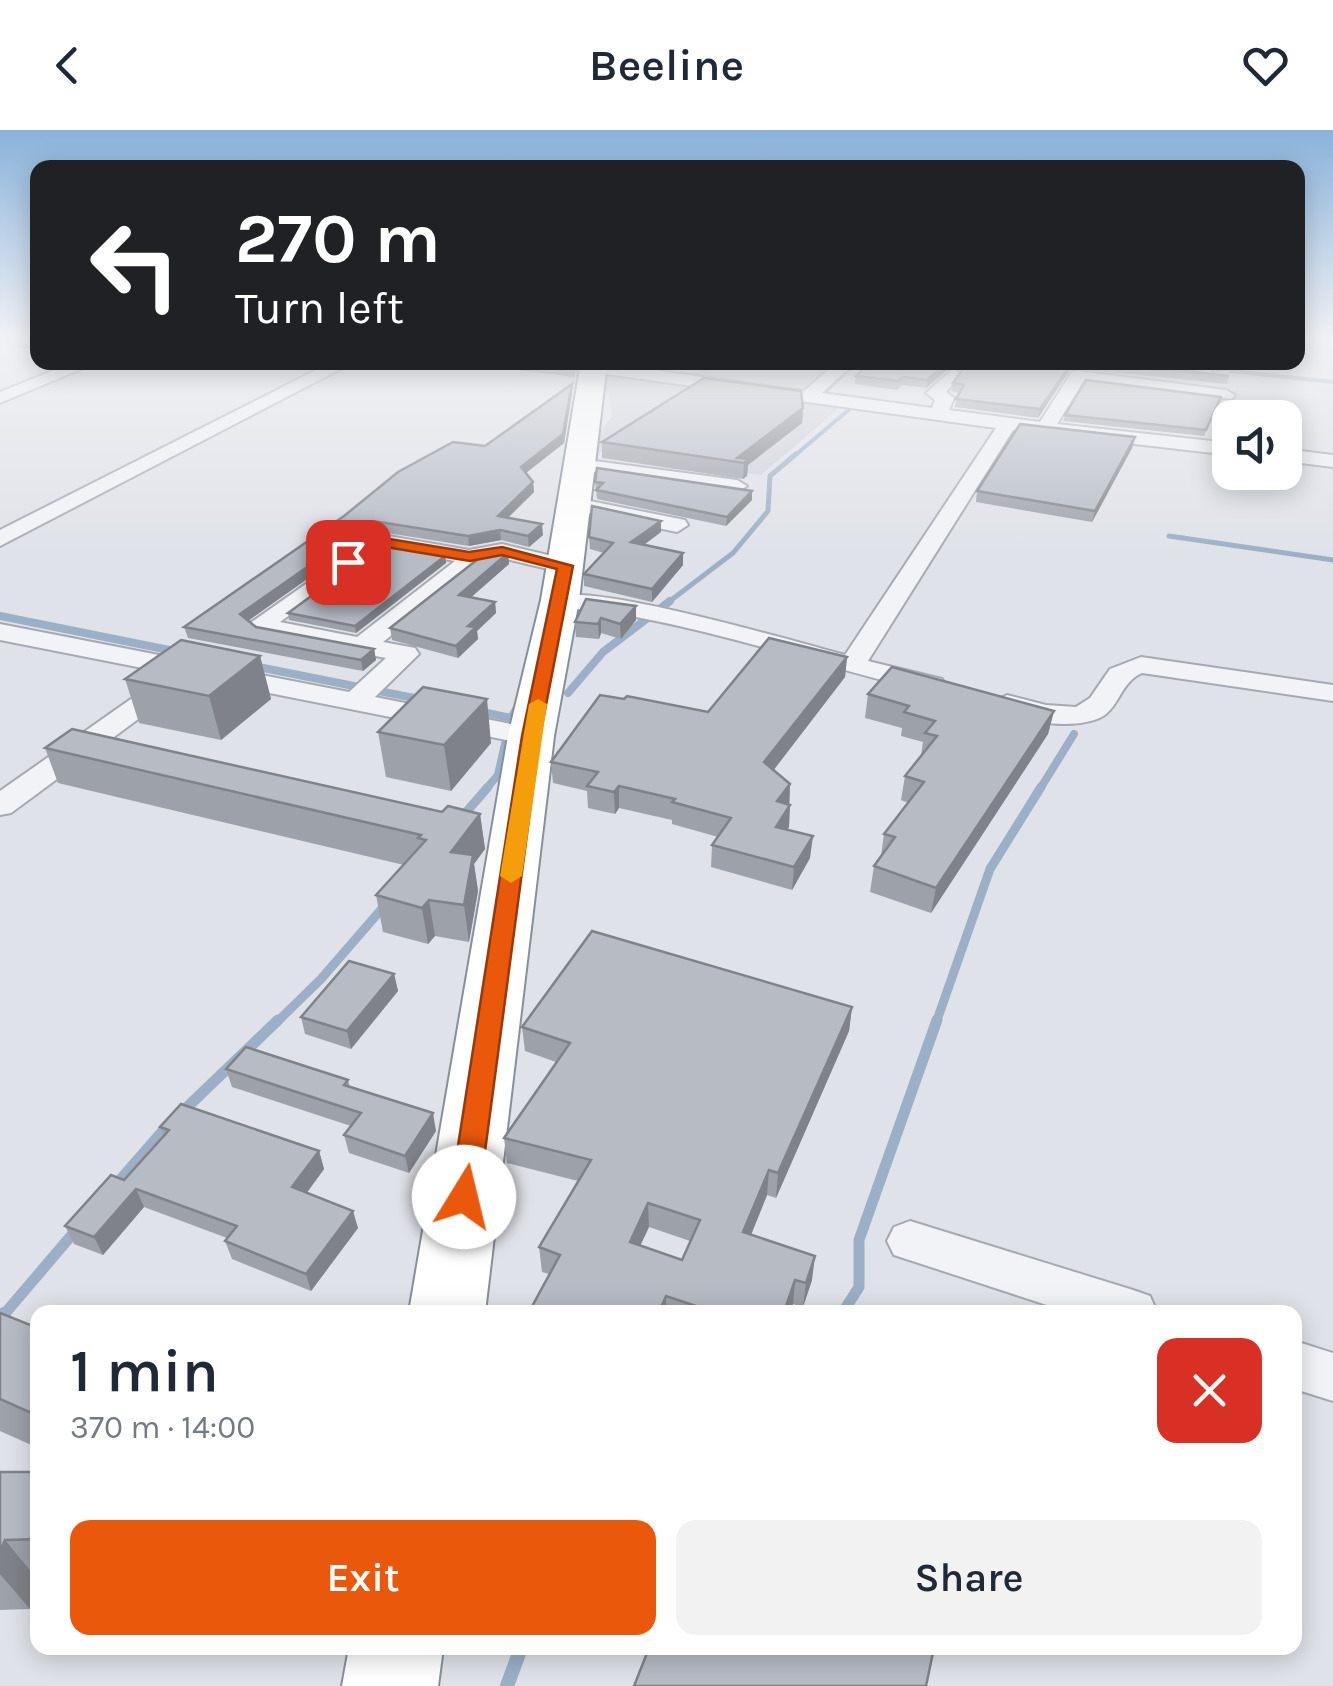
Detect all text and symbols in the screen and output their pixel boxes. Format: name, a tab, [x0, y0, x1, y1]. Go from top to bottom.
icon: back	[40, 38, 95, 93]
icon: heart	[1238, 38, 1293, 93]
text: Beeline	[589, 39, 744, 91]
text: 270 m	[235, 198, 441, 280]
icon: left	[70, 200, 200, 330]
text: Turn left	[235, 282, 404, 334]
map controls	[1212, 400, 1302, 490]
button: sound	[1212, 400, 1302, 490]
pin	[306, 520, 391, 605]
icon: arrive	[321, 535, 376, 590]
position arrow	[412, 1145, 516, 1249]
text: 1 min	[70, 1336, 219, 1406]
button: close	[1157, 1338, 1262, 1443]
text: 370 m · 14:00	[70, 1409, 255, 1446]
button: Exit	[70, 1520, 656, 1635]
button: Share	[676, 1520, 1262, 1635]

